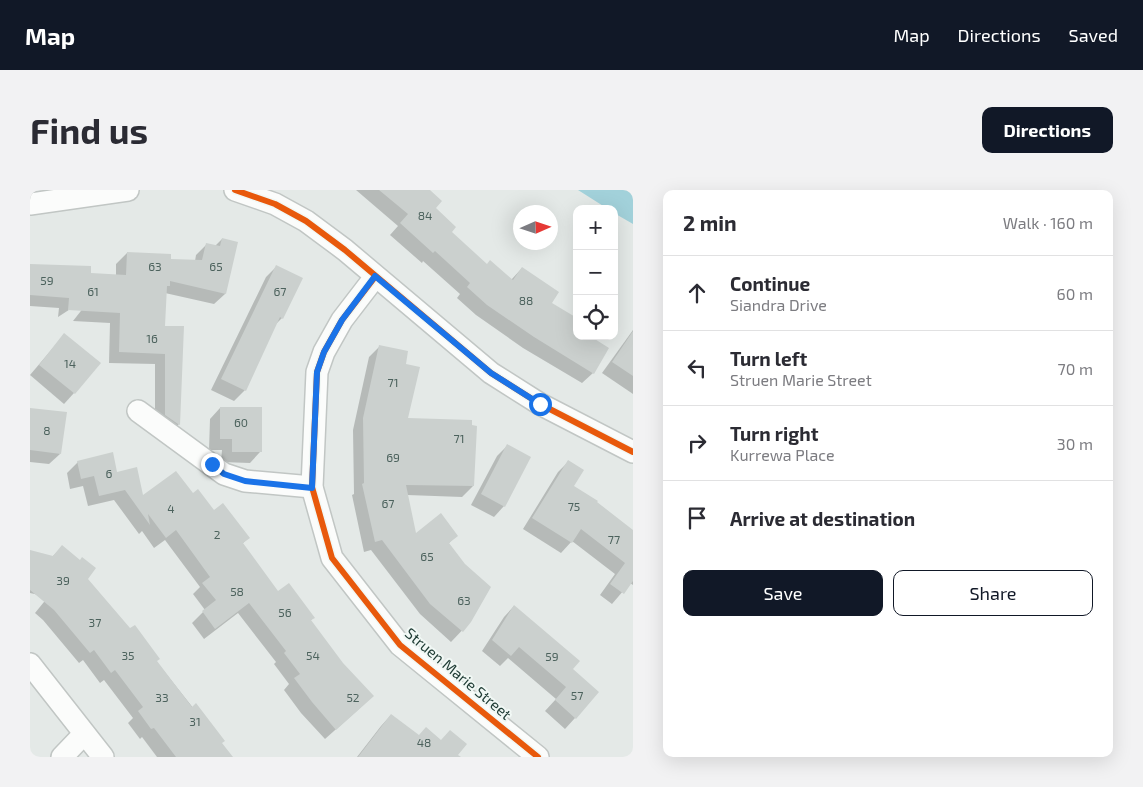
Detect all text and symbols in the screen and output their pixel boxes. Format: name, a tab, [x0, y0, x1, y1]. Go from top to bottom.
text: Map	[25, 21, 75, 50]
text: Map	[893, 24, 930, 46]
text: Directions	[958, 24, 1041, 46]
text: Saved	[1069, 24, 1118, 46]
button: Directions	[982, 107, 1113, 153]
text: Find us	[30, 109, 148, 151]
north arrow	[513, 205, 558, 250]
map controls	[573, 205, 618, 340]
button: +	[573, 205, 618, 250]
house number: 84	[418, 208, 432, 222]
text: 2 min	[683, 210, 737, 235]
text: Walk · 160 m	[1003, 213, 1093, 232]
button: −	[573, 250, 618, 295]
house number: 63	[148, 259, 162, 273]
house number: 65	[209, 259, 223, 273]
text: Continue	[730, 272, 810, 295]
house number: 59	[40, 273, 54, 287]
icon: ahead	[683, 279, 711, 307]
house number: 61	[87, 284, 99, 298]
house number: 67	[273, 284, 287, 298]
text: 60 m	[1057, 284, 1093, 303]
house number: 88	[519, 293, 533, 307]
button: locate	[573, 295, 618, 340]
text: Siandra Drive	[730, 295, 827, 314]
house number: 16	[146, 331, 158, 345]
text: Turn left	[730, 347, 807, 370]
icon: left	[683, 354, 711, 382]
house number: 14	[64, 356, 76, 370]
text: 70 m	[1058, 359, 1093, 378]
text: Struen Marie Street	[730, 370, 872, 389]
house number: 71	[388, 375, 398, 389]
route start	[529, 393, 552, 416]
house number: 60	[234, 415, 248, 429]
text: Turn right	[730, 422, 818, 445]
house number: 8	[43, 423, 51, 437]
icon: right	[683, 429, 711, 457]
house number: 71	[454, 431, 464, 445]
text: 30 m	[1057, 434, 1093, 453]
text: Kurrewa Place	[730, 445, 834, 464]
house number: 69	[386, 450, 400, 464]
route end	[201, 453, 224, 476]
house number: 6	[106, 466, 113, 480]
house number: 67	[381, 496, 395, 510]
house number: 75	[568, 499, 580, 513]
house number: 4	[167, 501, 175, 515]
icon: arrive	[683, 504, 711, 532]
text: Arrive at destination	[730, 507, 915, 530]
house number: 2	[214, 527, 221, 541]
house number: 77	[608, 532, 620, 546]
house number: 65	[420, 549, 434, 563]
button: Save	[683, 570, 883, 616]
button: Share	[893, 570, 1093, 616]
house number: 39	[56, 573, 70, 587]
house number: 58	[230, 584, 244, 598]
house number: 63	[457, 593, 471, 607]
house number: 56	[278, 605, 292, 619]
house number: 37	[89, 615, 101, 629]
street label: Struen Marie Street	[402, 624, 516, 723]
house number: 35	[121, 648, 135, 662]
house number: 54	[306, 648, 320, 662]
house number: 59	[545, 649, 559, 663]
house number: 57	[571, 688, 583, 702]
house number: 33	[155, 690, 169, 704]
house number: 52	[346, 690, 360, 704]
house number: 31	[189, 714, 201, 728]
house number: 48	[417, 735, 431, 749]

